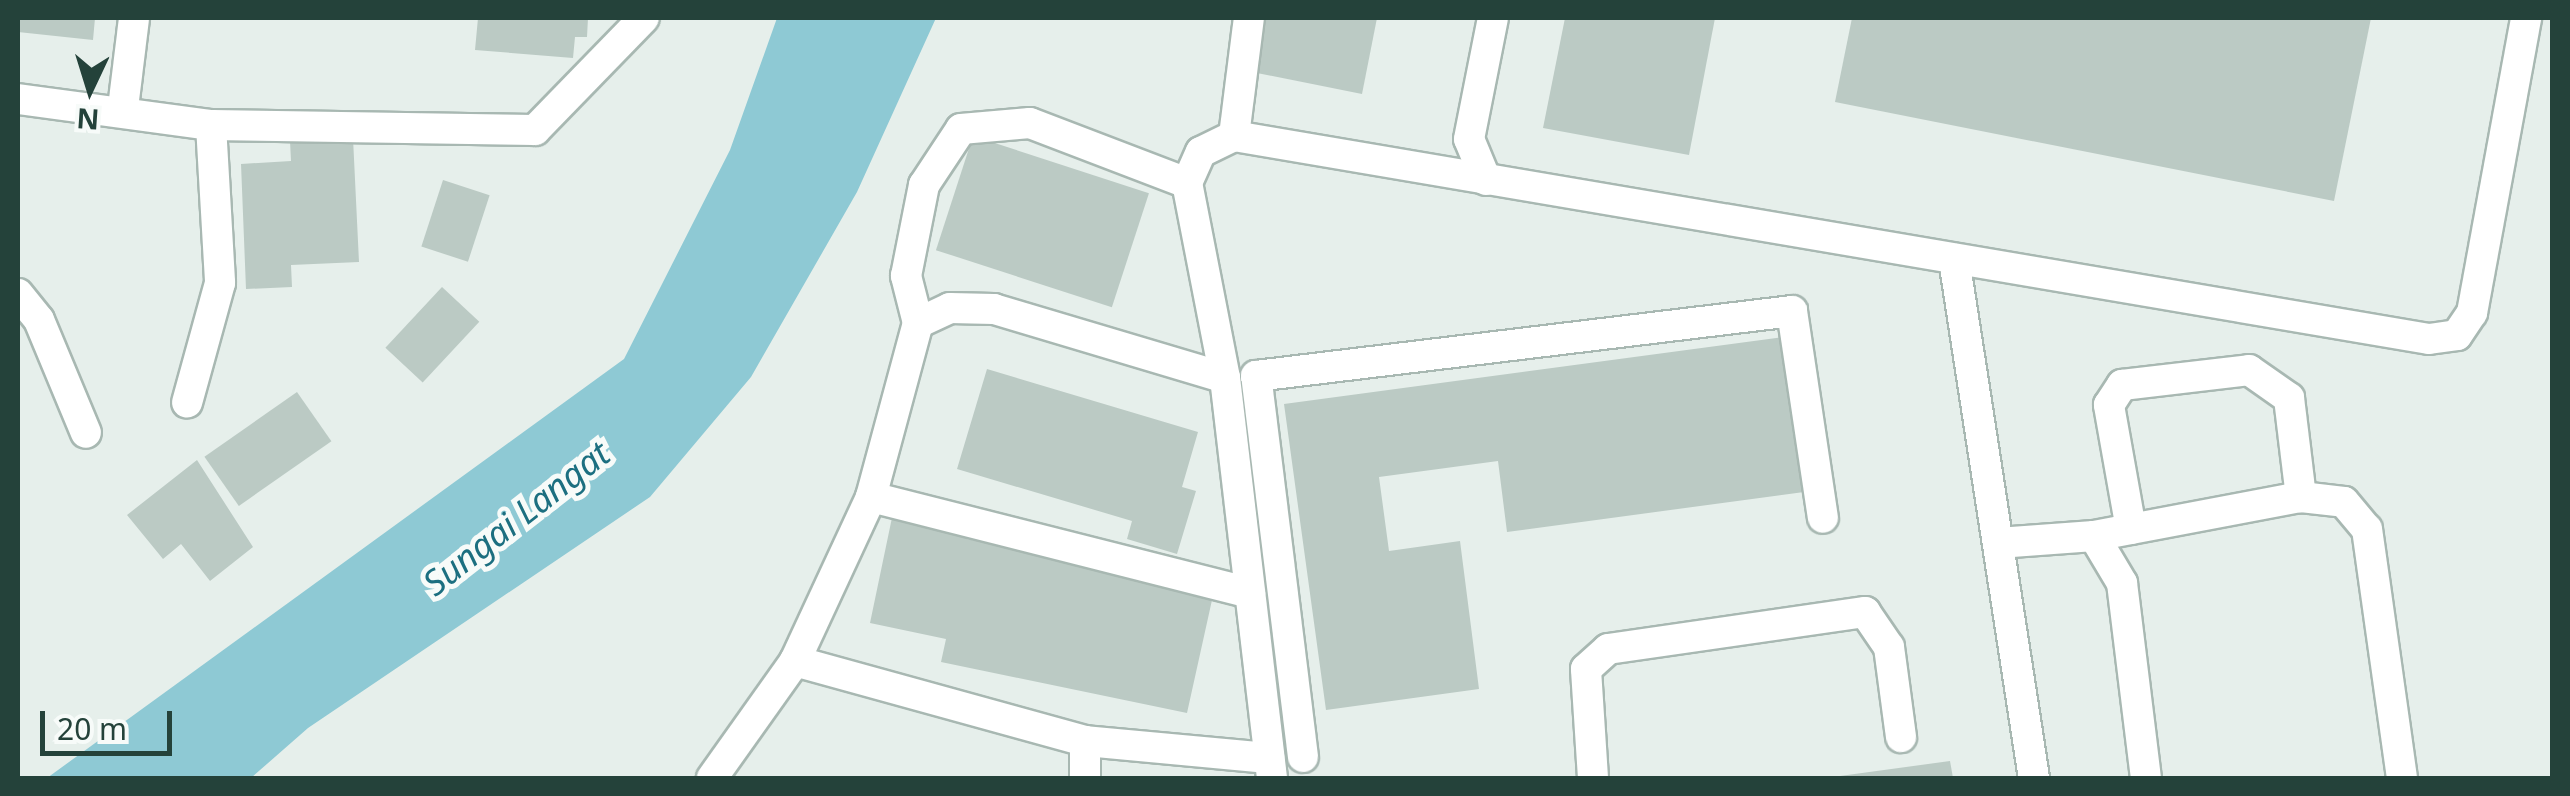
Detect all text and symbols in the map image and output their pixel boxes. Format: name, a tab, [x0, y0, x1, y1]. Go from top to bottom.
north arrow	[40, 40, 140, 140]
text: N	[75, 100, 101, 140]
water label: Sungai Langat	[414, 432, 618, 604]
scale bar	[45, 691, 178, 753]
text: 20 m	[57, 708, 127, 749]

